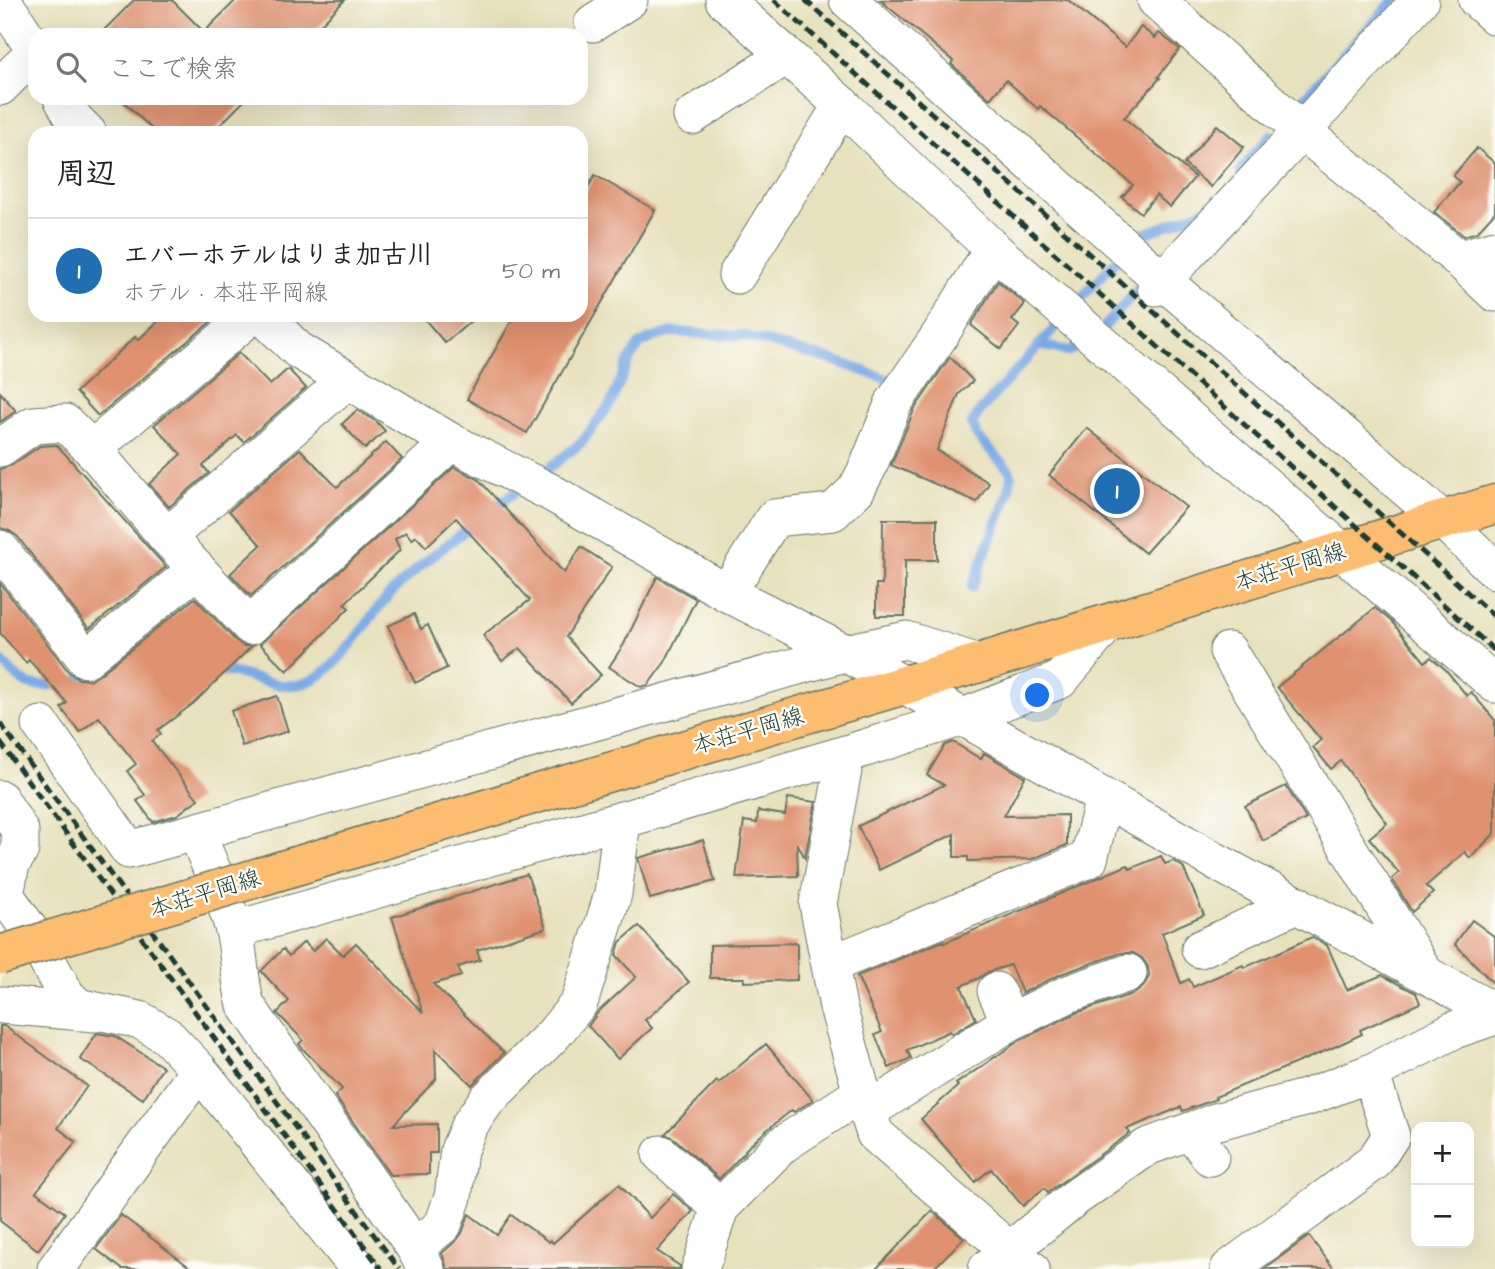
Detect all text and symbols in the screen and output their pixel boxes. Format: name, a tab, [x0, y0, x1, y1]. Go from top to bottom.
search box	[28, 28, 588, 105]
icon: search	[52, 48, 90, 86]
text: ここで検索	[108, 51, 238, 87]
text: 周辺	[56, 153, 116, 195]
text: エバーホテルはりま加古川	[123, 237, 433, 273]
text: 1	[78, 255, 80, 287]
text: 50 m	[502, 255, 560, 287]
text: ホテル · 本荘平岡線	[123, 277, 328, 309]
pin: 1	[1094, 465, 1140, 517]
street label: 本荘平岡線	[1230, 535, 1350, 599]
your location	[1020, 678, 1054, 712]
street label: 本荘平岡線	[688, 700, 808, 762]
street label: 本荘平岡線	[145, 862, 265, 926]
map controls	[1411, 1122, 1474, 1248]
button: +	[1411, 1122, 1474, 1185]
button: −	[1411, 1185, 1474, 1248]

